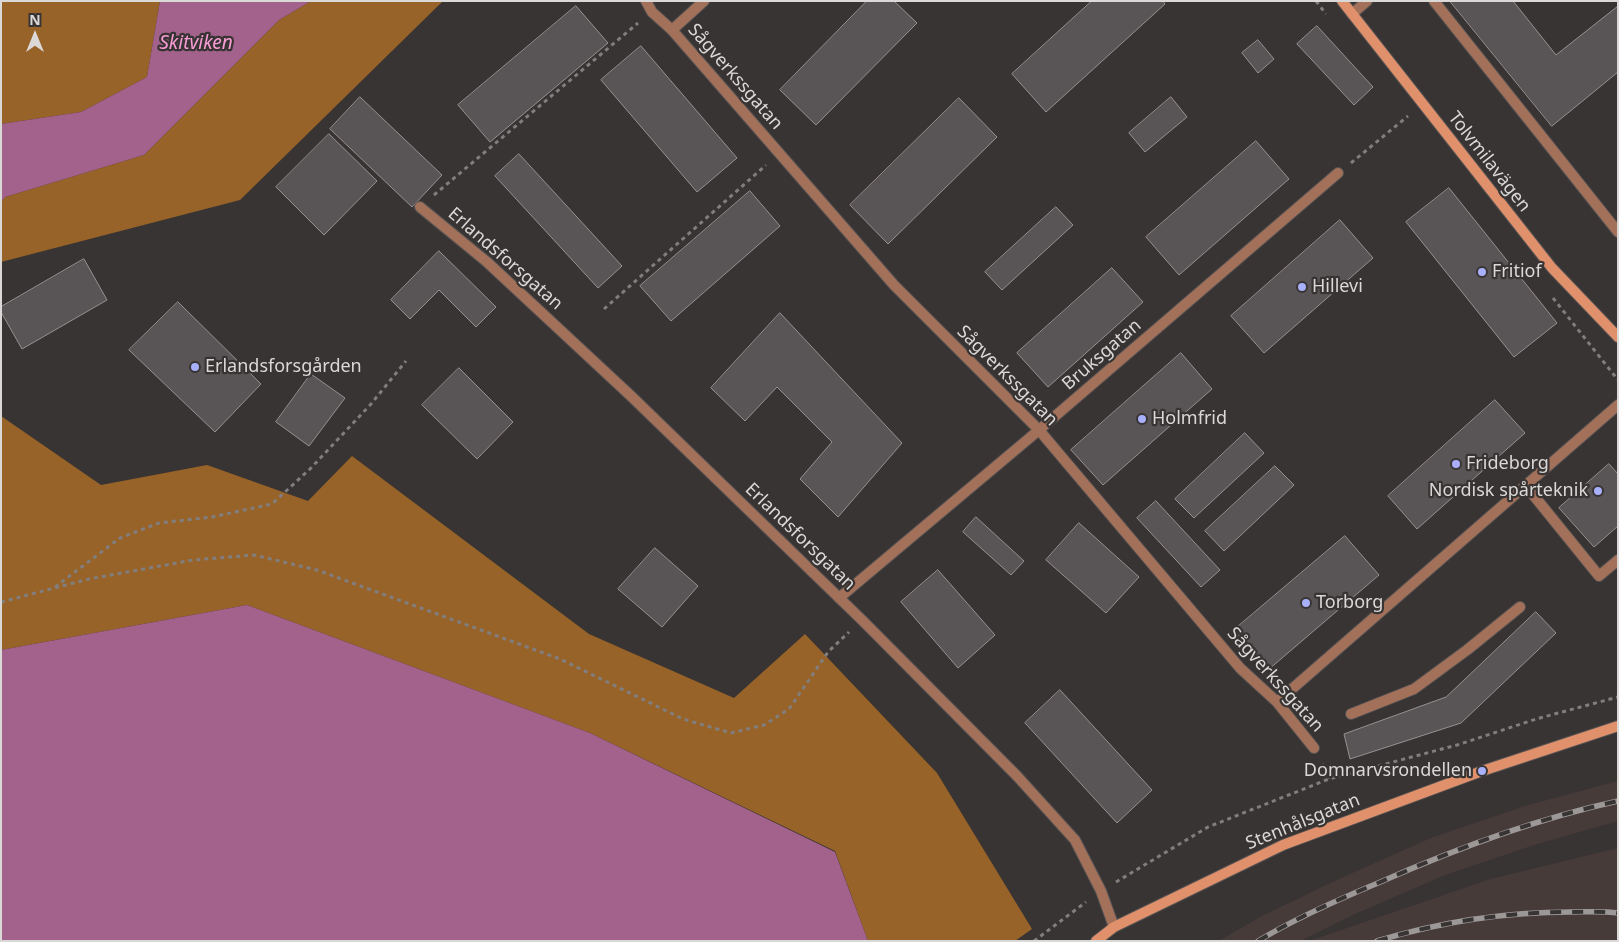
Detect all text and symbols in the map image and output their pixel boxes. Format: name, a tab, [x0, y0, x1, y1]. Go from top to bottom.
north arrow	[10, 10, 60, 60]
text: N	[29, 10, 41, 29]
street label: Sågverkssgatan	[683, 20, 787, 134]
water label: Skitviken	[159, 33, 233, 55]
street label: Tolvmilavägen	[1443, 108, 1535, 216]
street label: Erlandsforsgatan	[443, 203, 567, 315]
place label: Fritiof	[1492, 261, 1542, 283]
marker: Fritiof	[1476, 266, 1488, 278]
place label: Hillevi	[1312, 276, 1363, 298]
marker: Hillevi	[1296, 281, 1308, 293]
street label: Bruksgatan	[1058, 315, 1146, 395]
street label: Sågverkssgatan	[952, 321, 1062, 431]
place label: Erlandsforsgården	[205, 356, 362, 378]
marker: Erlandsforsgården	[189, 361, 201, 373]
place label: Holmfrid	[1152, 408, 1227, 430]
marker: Holmfrid	[1136, 413, 1148, 425]
place label: Frideborg	[1466, 453, 1549, 475]
marker: Frideborg	[1450, 458, 1462, 470]
street label: Erlandsforsgatan	[740, 479, 860, 595]
place label: Nordisk spårteknik	[1429, 480, 1588, 502]
marker: Nordisk spårteknik	[1592, 485, 1604, 497]
place label: Torborg	[1316, 592, 1383, 614]
marker: Torborg	[1300, 597, 1312, 609]
street label: Sågverkssgatan	[1222, 623, 1328, 737]
place label: Domnarvsrondellen	[1304, 760, 1472, 782]
marker: Domnarvsrondellen	[1476, 765, 1488, 777]
street label: Stenhålsgatan	[1243, 789, 1363, 855]

